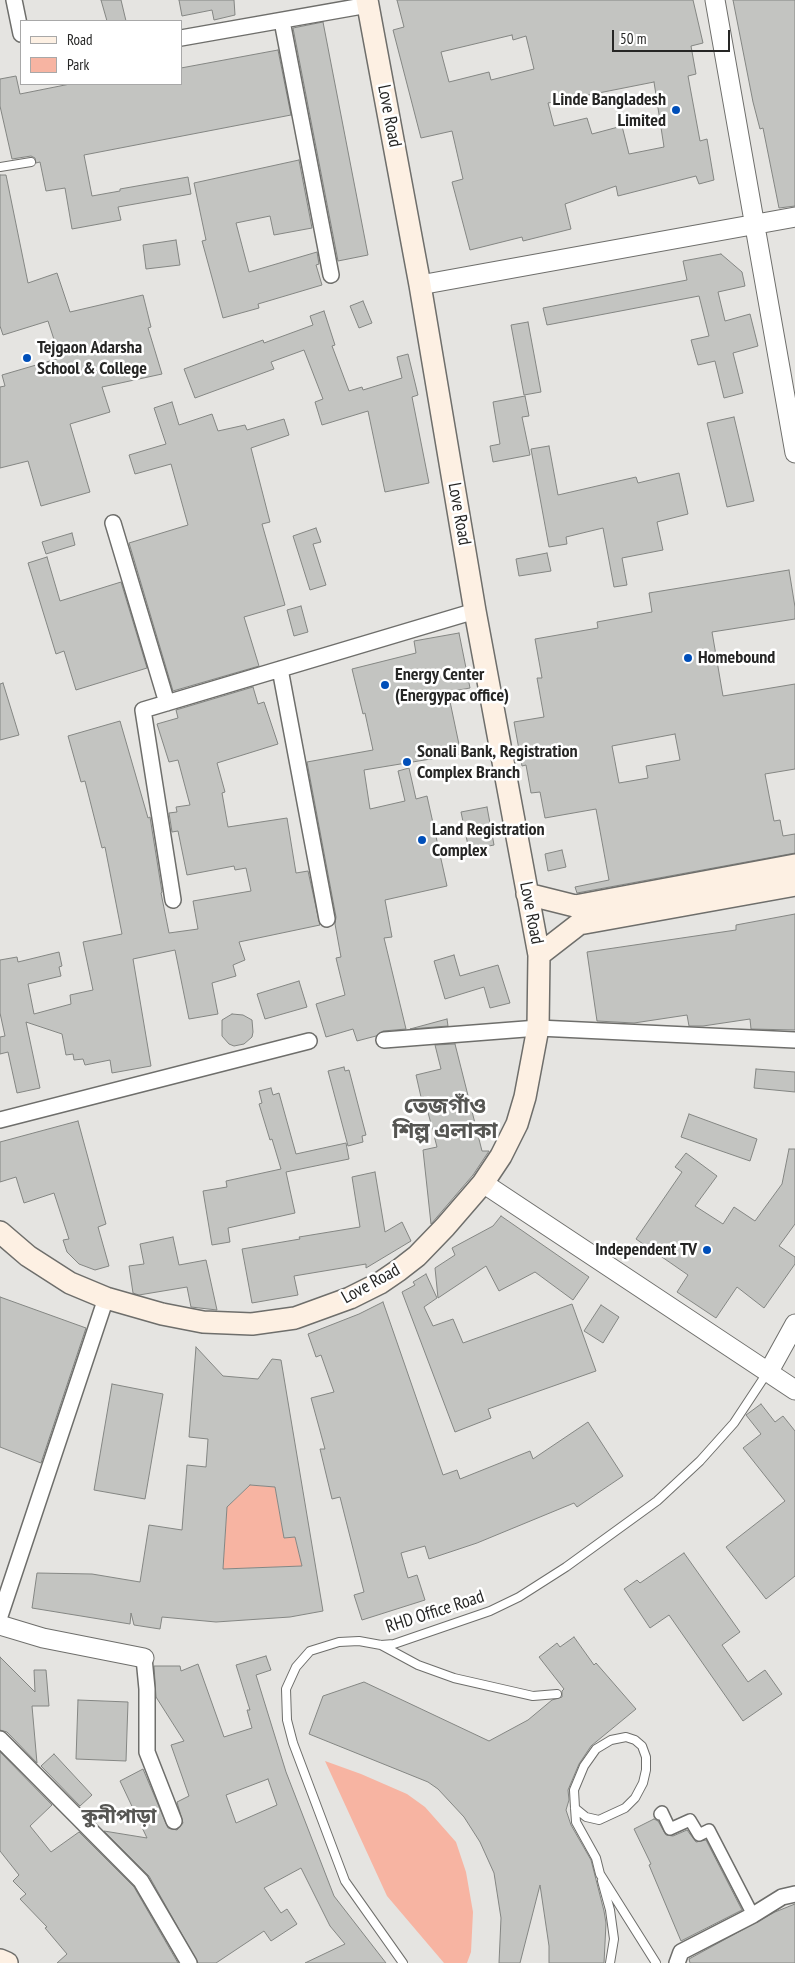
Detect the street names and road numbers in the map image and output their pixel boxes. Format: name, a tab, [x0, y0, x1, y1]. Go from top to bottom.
street label: Love Road	[372, 83, 406, 149]
street label: Love Road	[443, 481, 475, 547]
street label: Love Road	[514, 880, 548, 946]
street label: Love Road	[338, 1259, 404, 1309]
street label: RHD Office Road	[383, 1586, 487, 1638]

